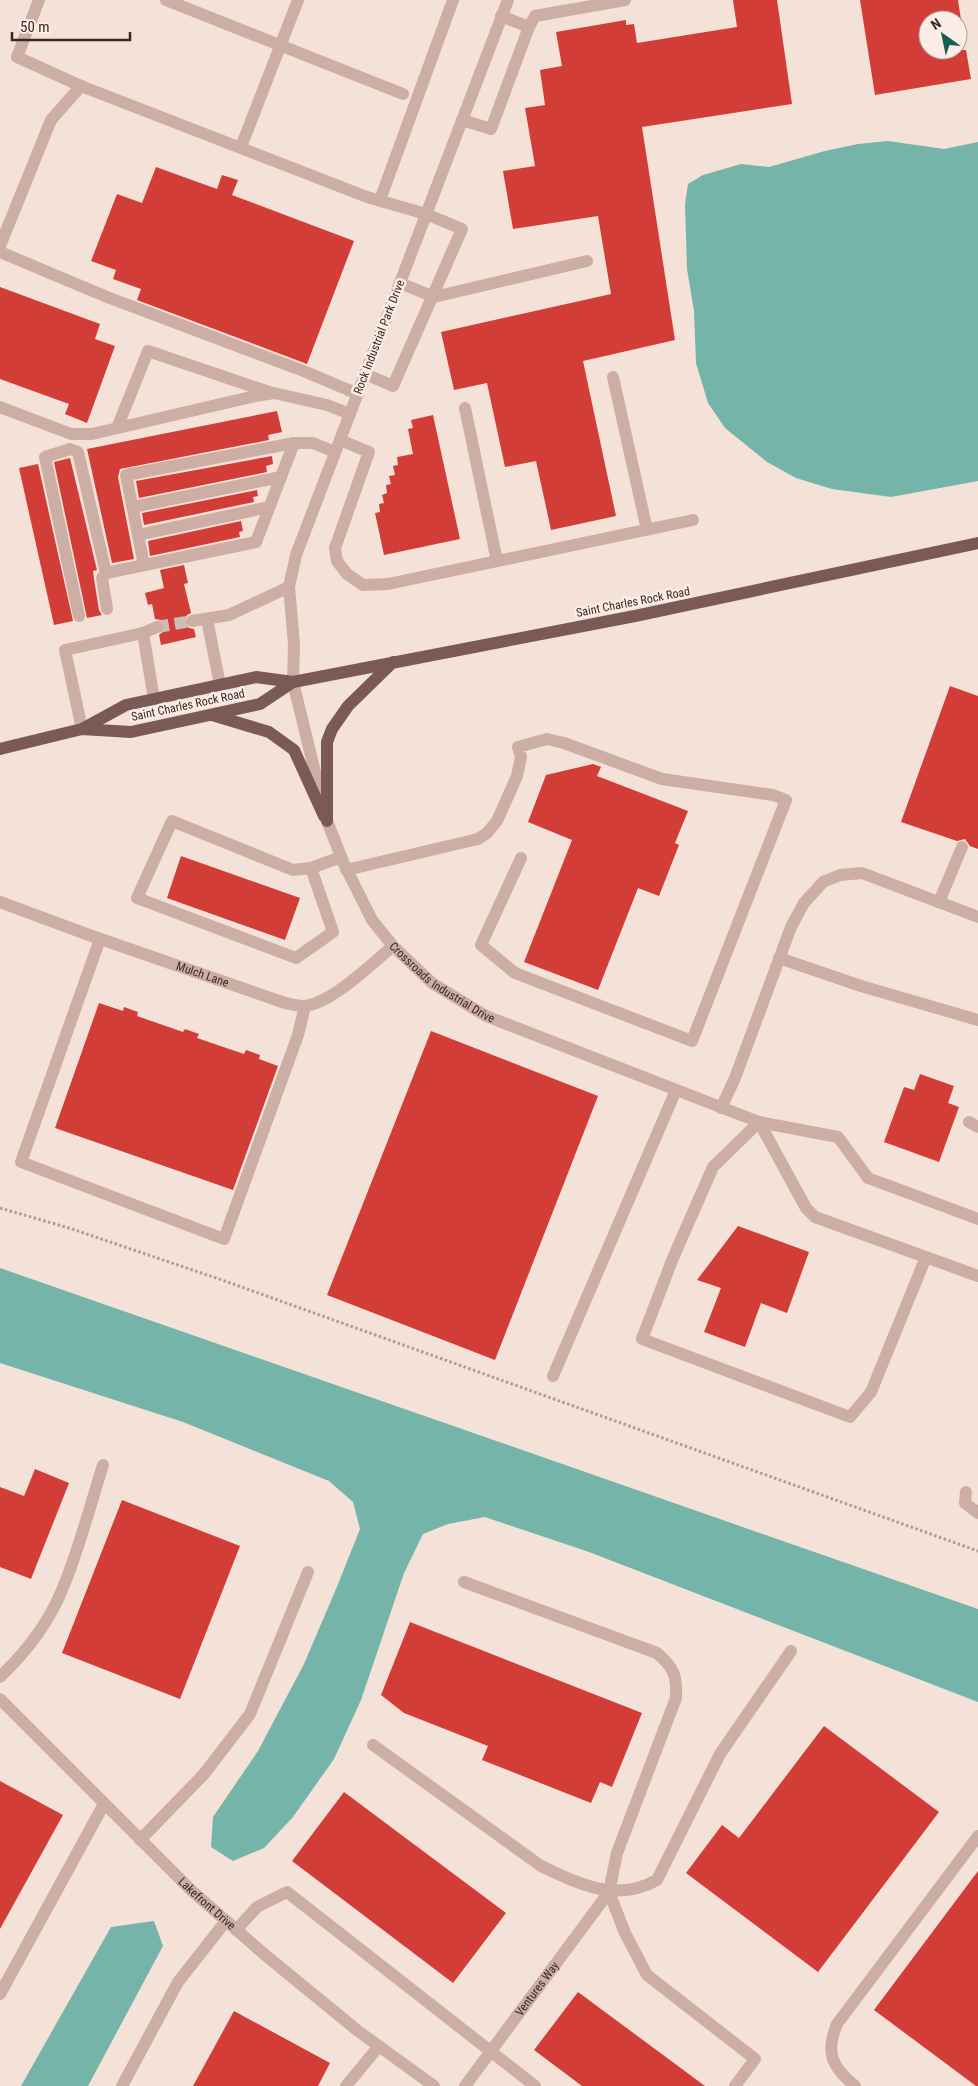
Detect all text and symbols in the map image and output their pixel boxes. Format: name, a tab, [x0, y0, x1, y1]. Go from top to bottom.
scale bar	[12, 10, 130, 42]
north arrow	[918, 10, 968, 60]
text: N	[928, 15, 944, 33]
text: 50 m	[20, 18, 50, 36]
street label: Rock Industrial Park Drive	[351, 277, 407, 396]
street label: Saint Charles Rock Road	[575, 584, 691, 620]
street label: Saint Charles Rock Road	[130, 686, 246, 724]
street label: Crossroads Industrial Drive	[386, 939, 497, 1026]
street label: Mulch Lane	[174, 959, 231, 990]
street label: Lakefront Drive	[175, 1874, 239, 1933]
street label: Ventures Way	[512, 1959, 562, 2019]

